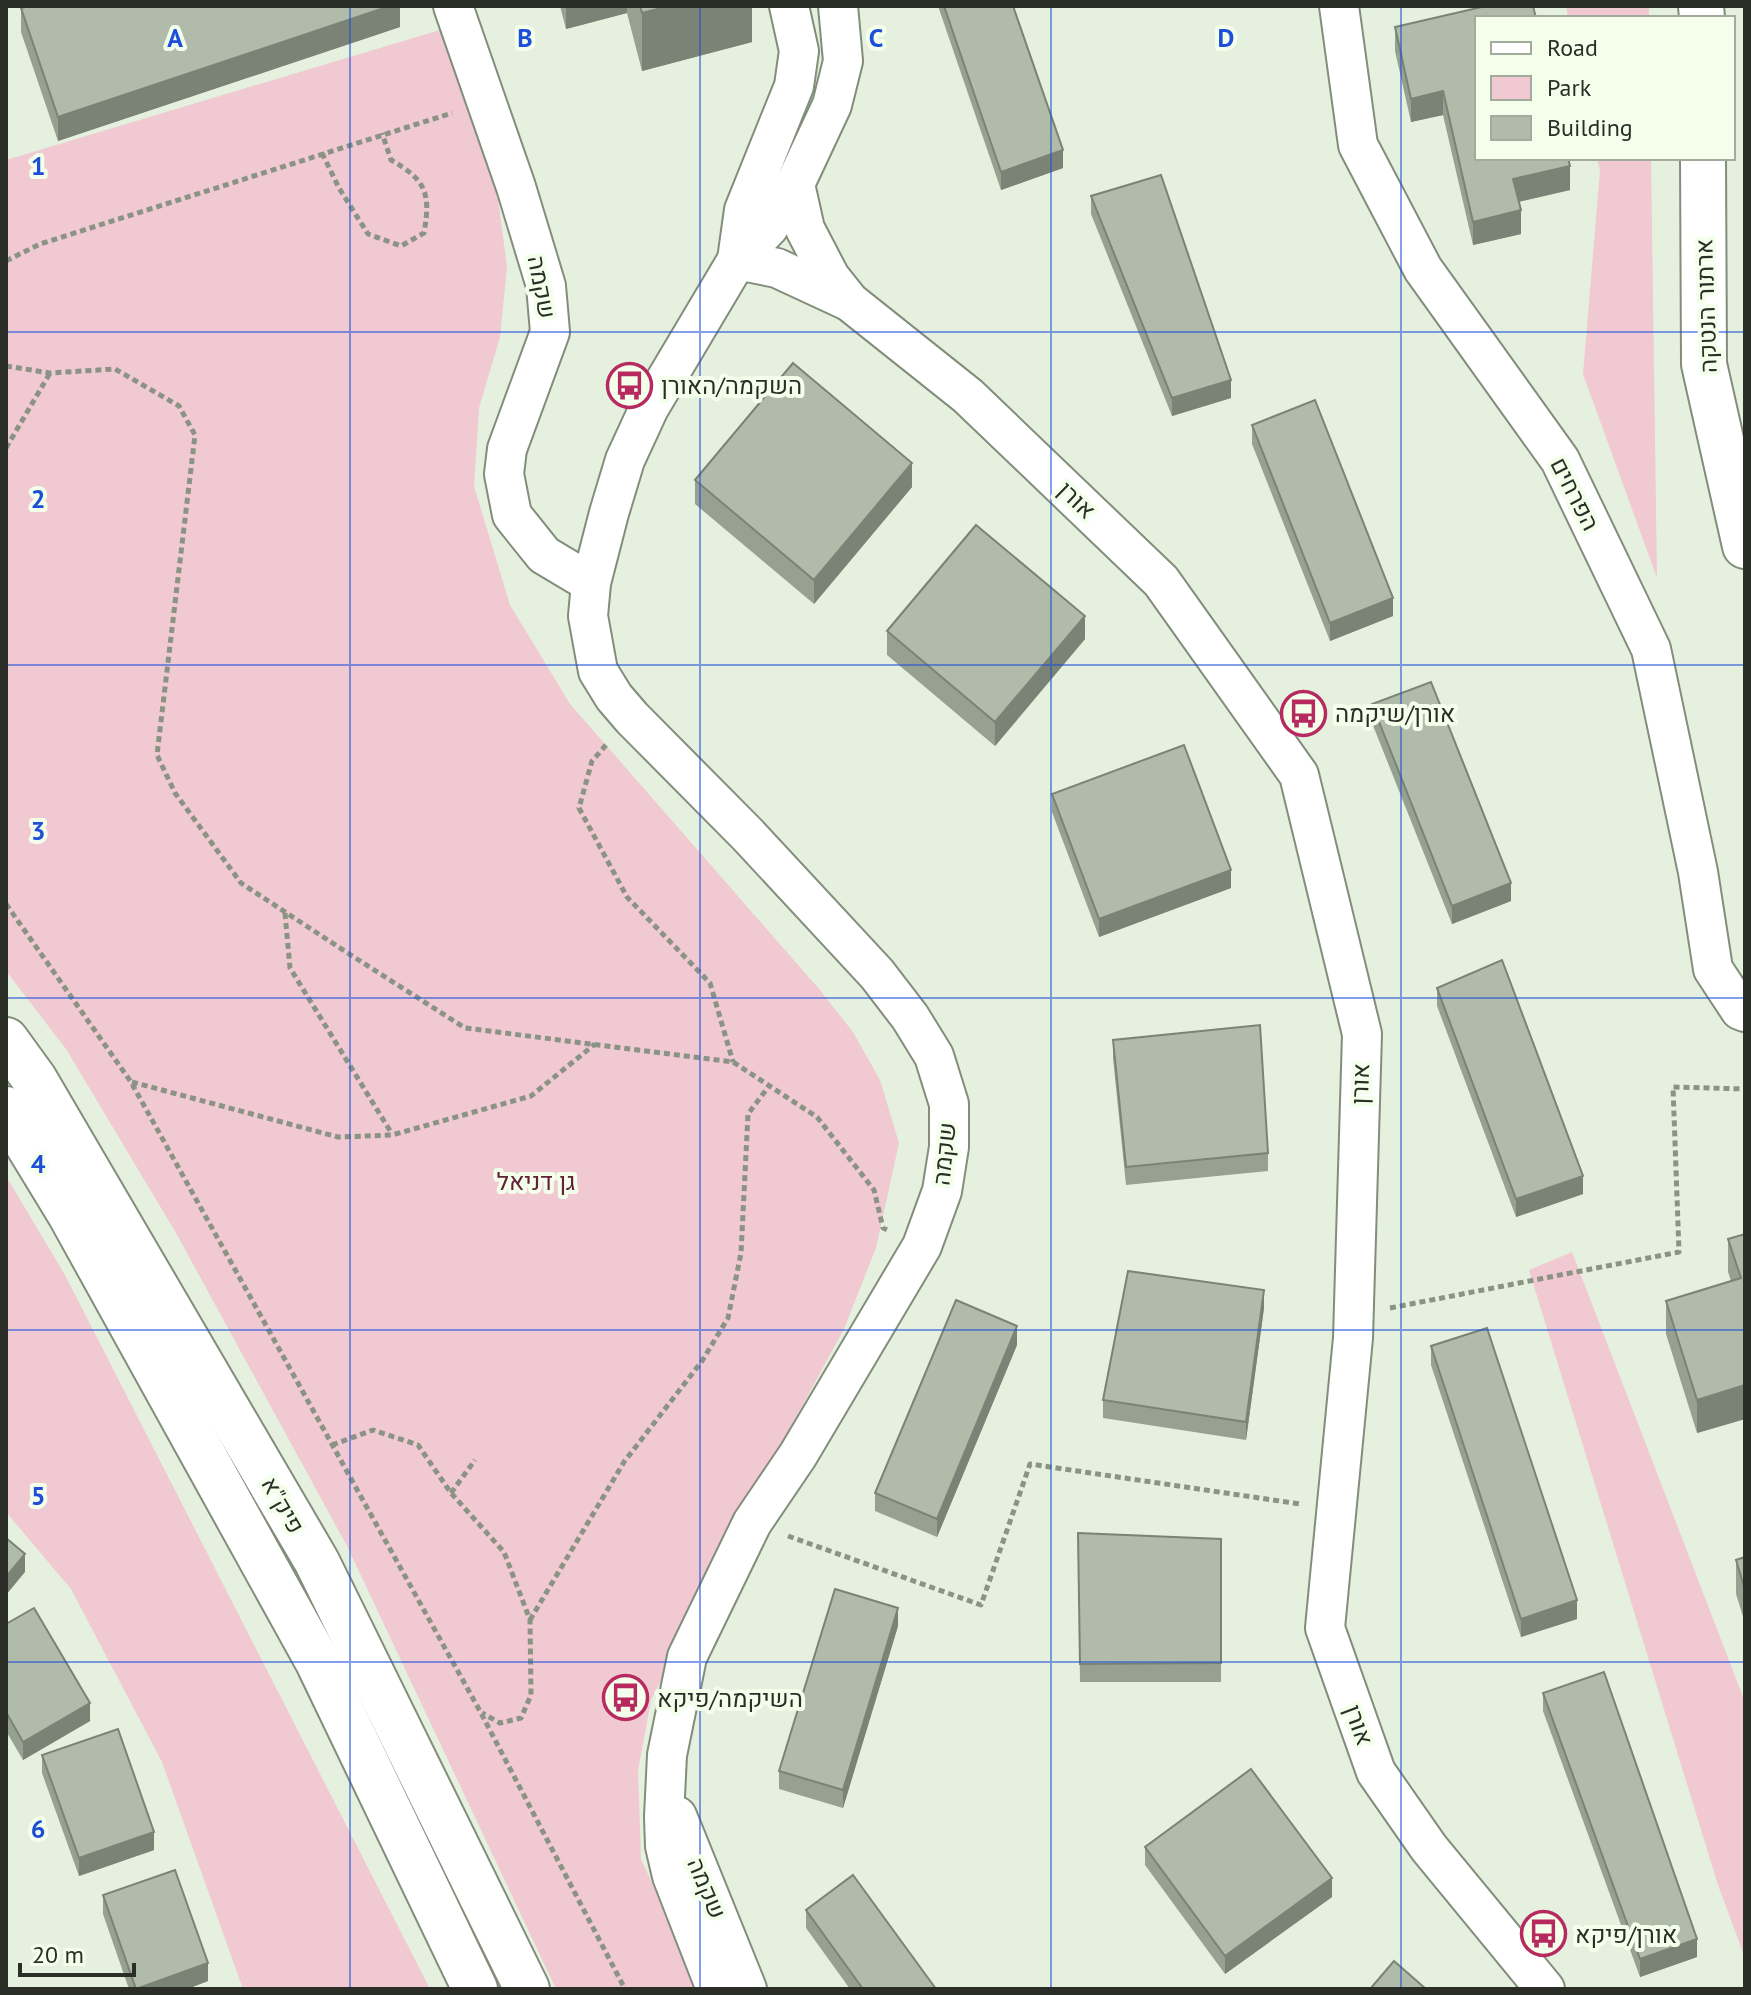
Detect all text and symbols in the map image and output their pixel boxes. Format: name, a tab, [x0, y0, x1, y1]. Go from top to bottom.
legend	[1475, 16, 1735, 160]
text: A	[167, 21, 183, 54]
text: B	[517, 21, 533, 54]
text: C	[869, 21, 883, 54]
text: D	[1218, 21, 1234, 54]
text: Road	[1547, 32, 1598, 63]
text: Park	[1547, 72, 1592, 103]
text: Building	[1547, 112, 1633, 143]
text: 1	[31, 149, 45, 182]
street label: ארתור הנטקה	[1688, 238, 1724, 374]
street label: שקמה	[521, 253, 563, 321]
bus stop icon: השקמה/האורן	[606, 361, 654, 409]
place label: השקמה/האורן	[661, 370, 802, 401]
street label: הפרחים	[1543, 452, 1607, 536]
street label: אורן	[1051, 475, 1103, 525]
text: 2	[31, 482, 45, 515]
bus stop icon: אורן/שיקמה	[1280, 689, 1328, 737]
place label: אורן/שיקמה	[1335, 698, 1455, 729]
text: 3	[31, 814, 45, 847]
street label: אורן	[1344, 1063, 1376, 1105]
street label: שקמה	[925, 1121, 963, 1187]
text: 4	[31, 1147, 46, 1180]
park label: גן דניאל	[497, 1166, 575, 1197]
street label: פיק"א	[254, 1471, 312, 1539]
text: 5	[31, 1479, 45, 1512]
bus stop icon: השיקמה/פיקא	[602, 1674, 650, 1722]
place label: השיקמה/פיקא	[657, 1683, 803, 1714]
street label: אורן	[1337, 1700, 1381, 1750]
text: 6	[31, 1812, 45, 1845]
street label: שקמה	[680, 1853, 734, 1923]
bus stop icon: אורן/פיקא	[1520, 1910, 1568, 1958]
place label: אורן/פיקא	[1575, 1919, 1677, 1950]
scale bar	[20, 1927, 134, 1977]
text: 20 m	[32, 1939, 84, 1970]

